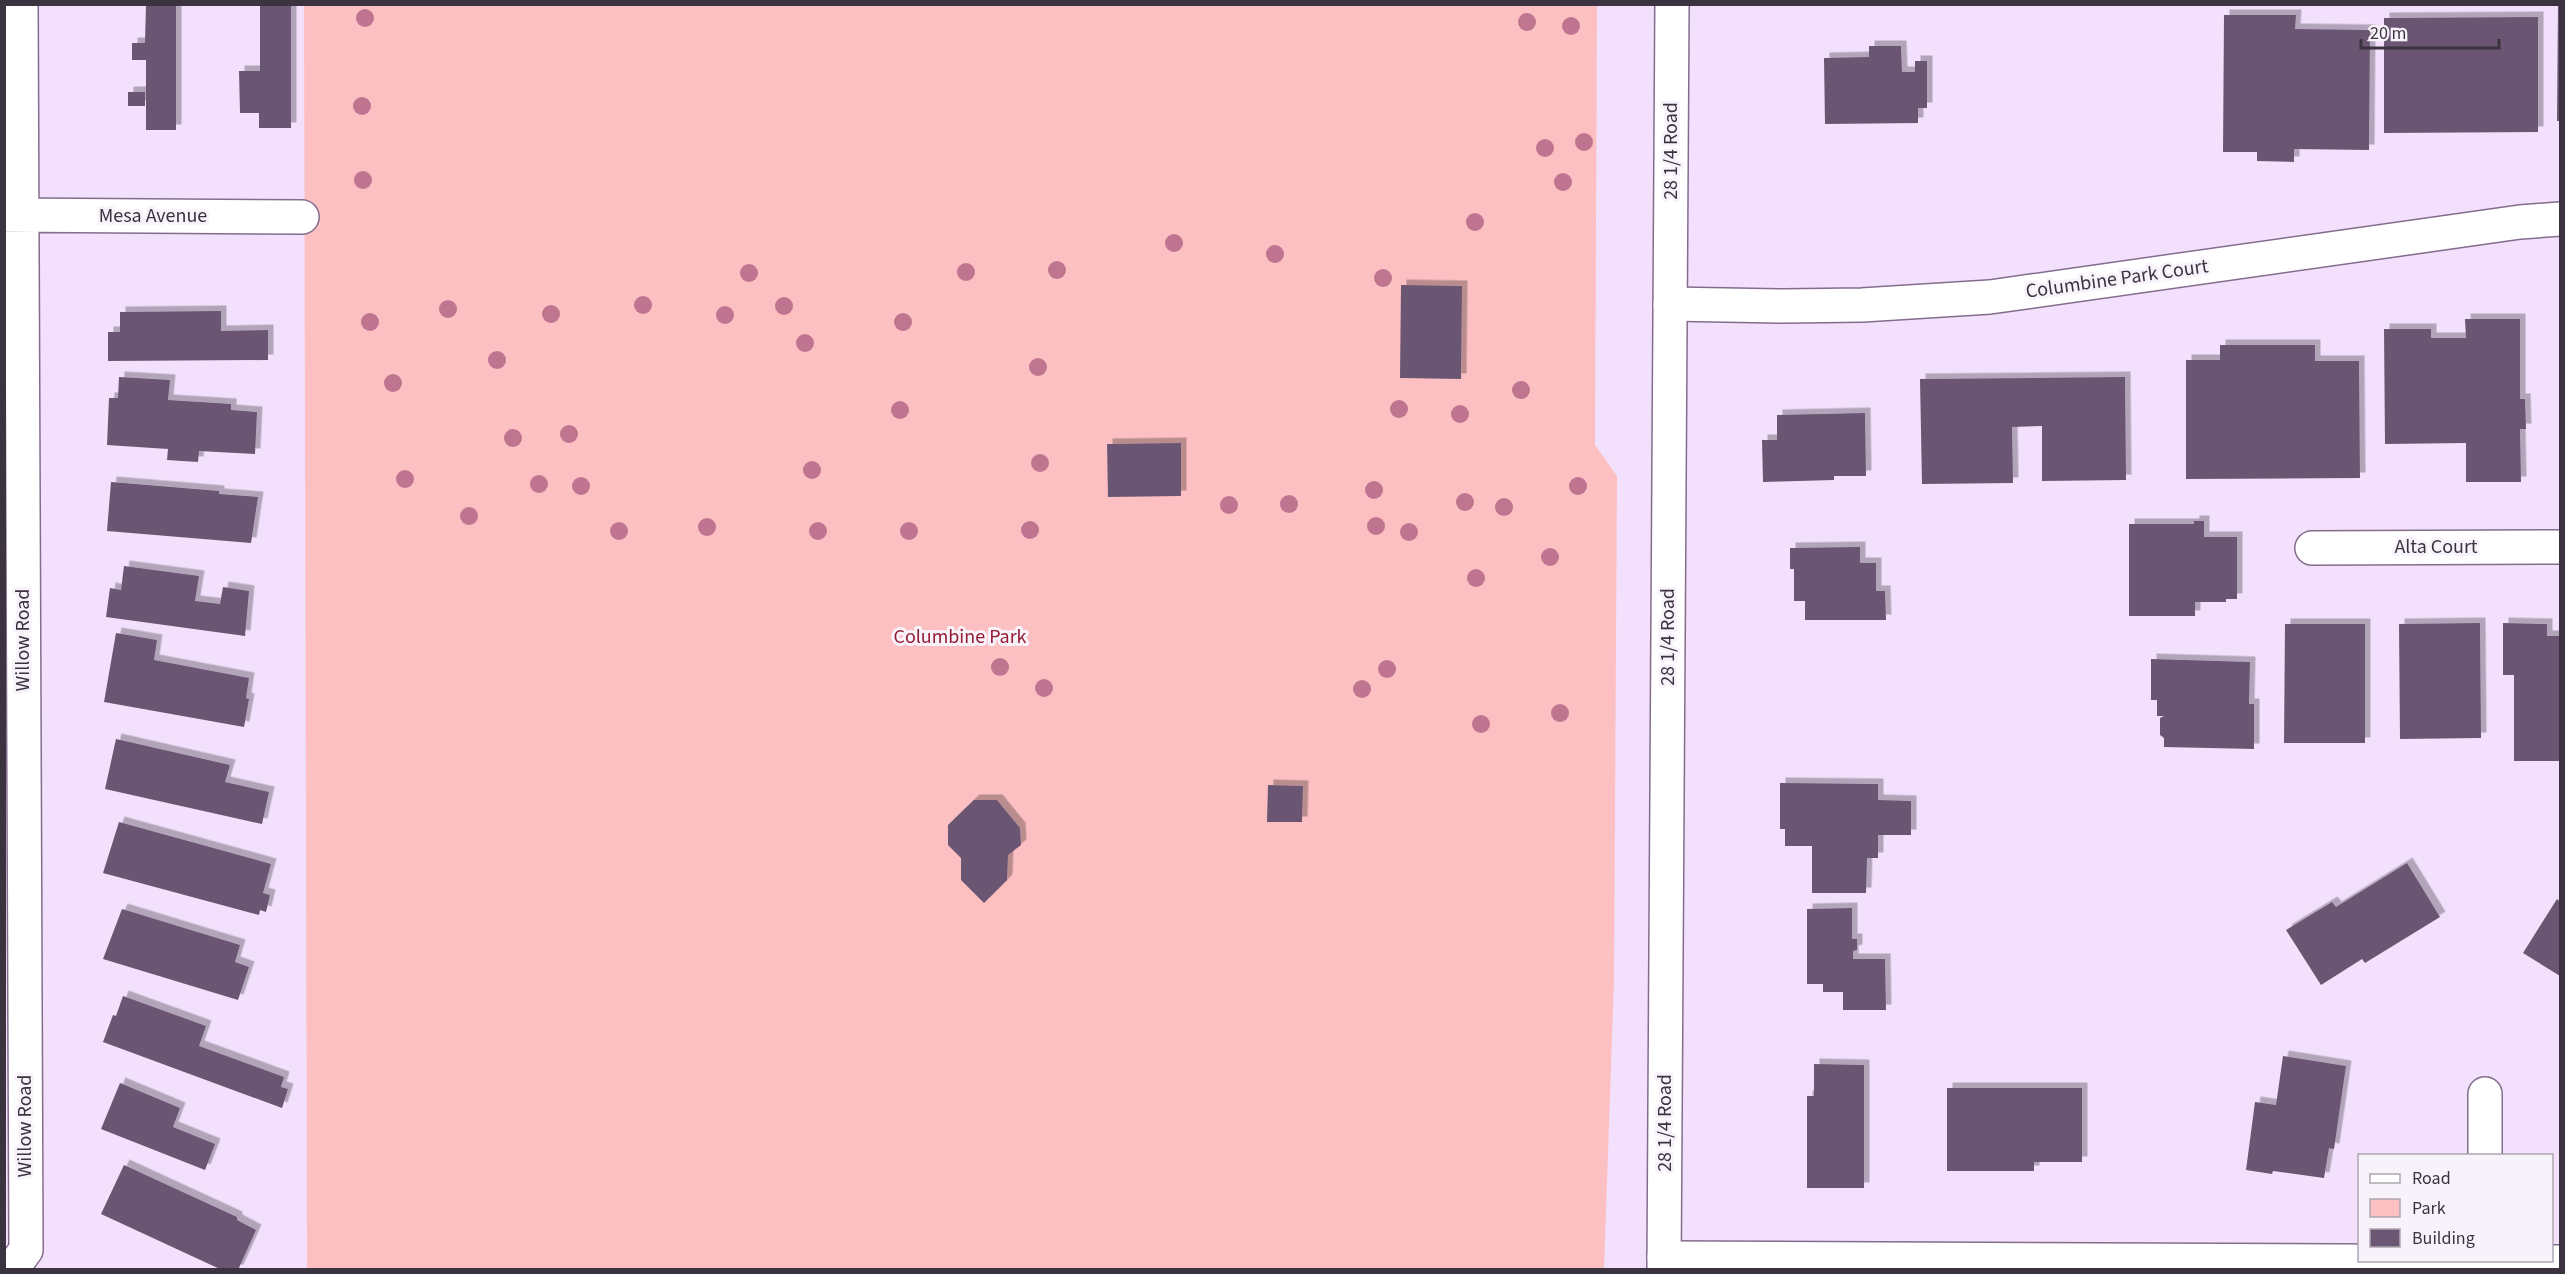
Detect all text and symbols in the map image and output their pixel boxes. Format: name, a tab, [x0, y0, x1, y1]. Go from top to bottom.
scale bar	[2361, 12, 2499, 50]
text: 20 m	[2370, 21, 2406, 46]
street label: 28 1/4 Road	[1657, 102, 1685, 200]
street label: Mesa Avenue	[99, 202, 207, 230]
street label: Columbine Park Court	[2024, 252, 2210, 306]
street label: Alta Court	[2394, 533, 2478, 561]
street label: 28 1/4 Road	[1654, 588, 1682, 686]
street label: Willow Road	[9, 589, 37, 691]
park label: Columbine Park	[893, 623, 1027, 651]
street label: 28 1/4 Road	[1651, 1074, 1679, 1172]
street label: Willow Road	[11, 1075, 39, 1177]
legend	[2358, 1154, 2553, 1262]
text: Road	[2412, 1166, 2451, 1191]
text: Park	[2412, 1196, 2446, 1221]
text: Building	[2412, 1226, 2475, 1251]

